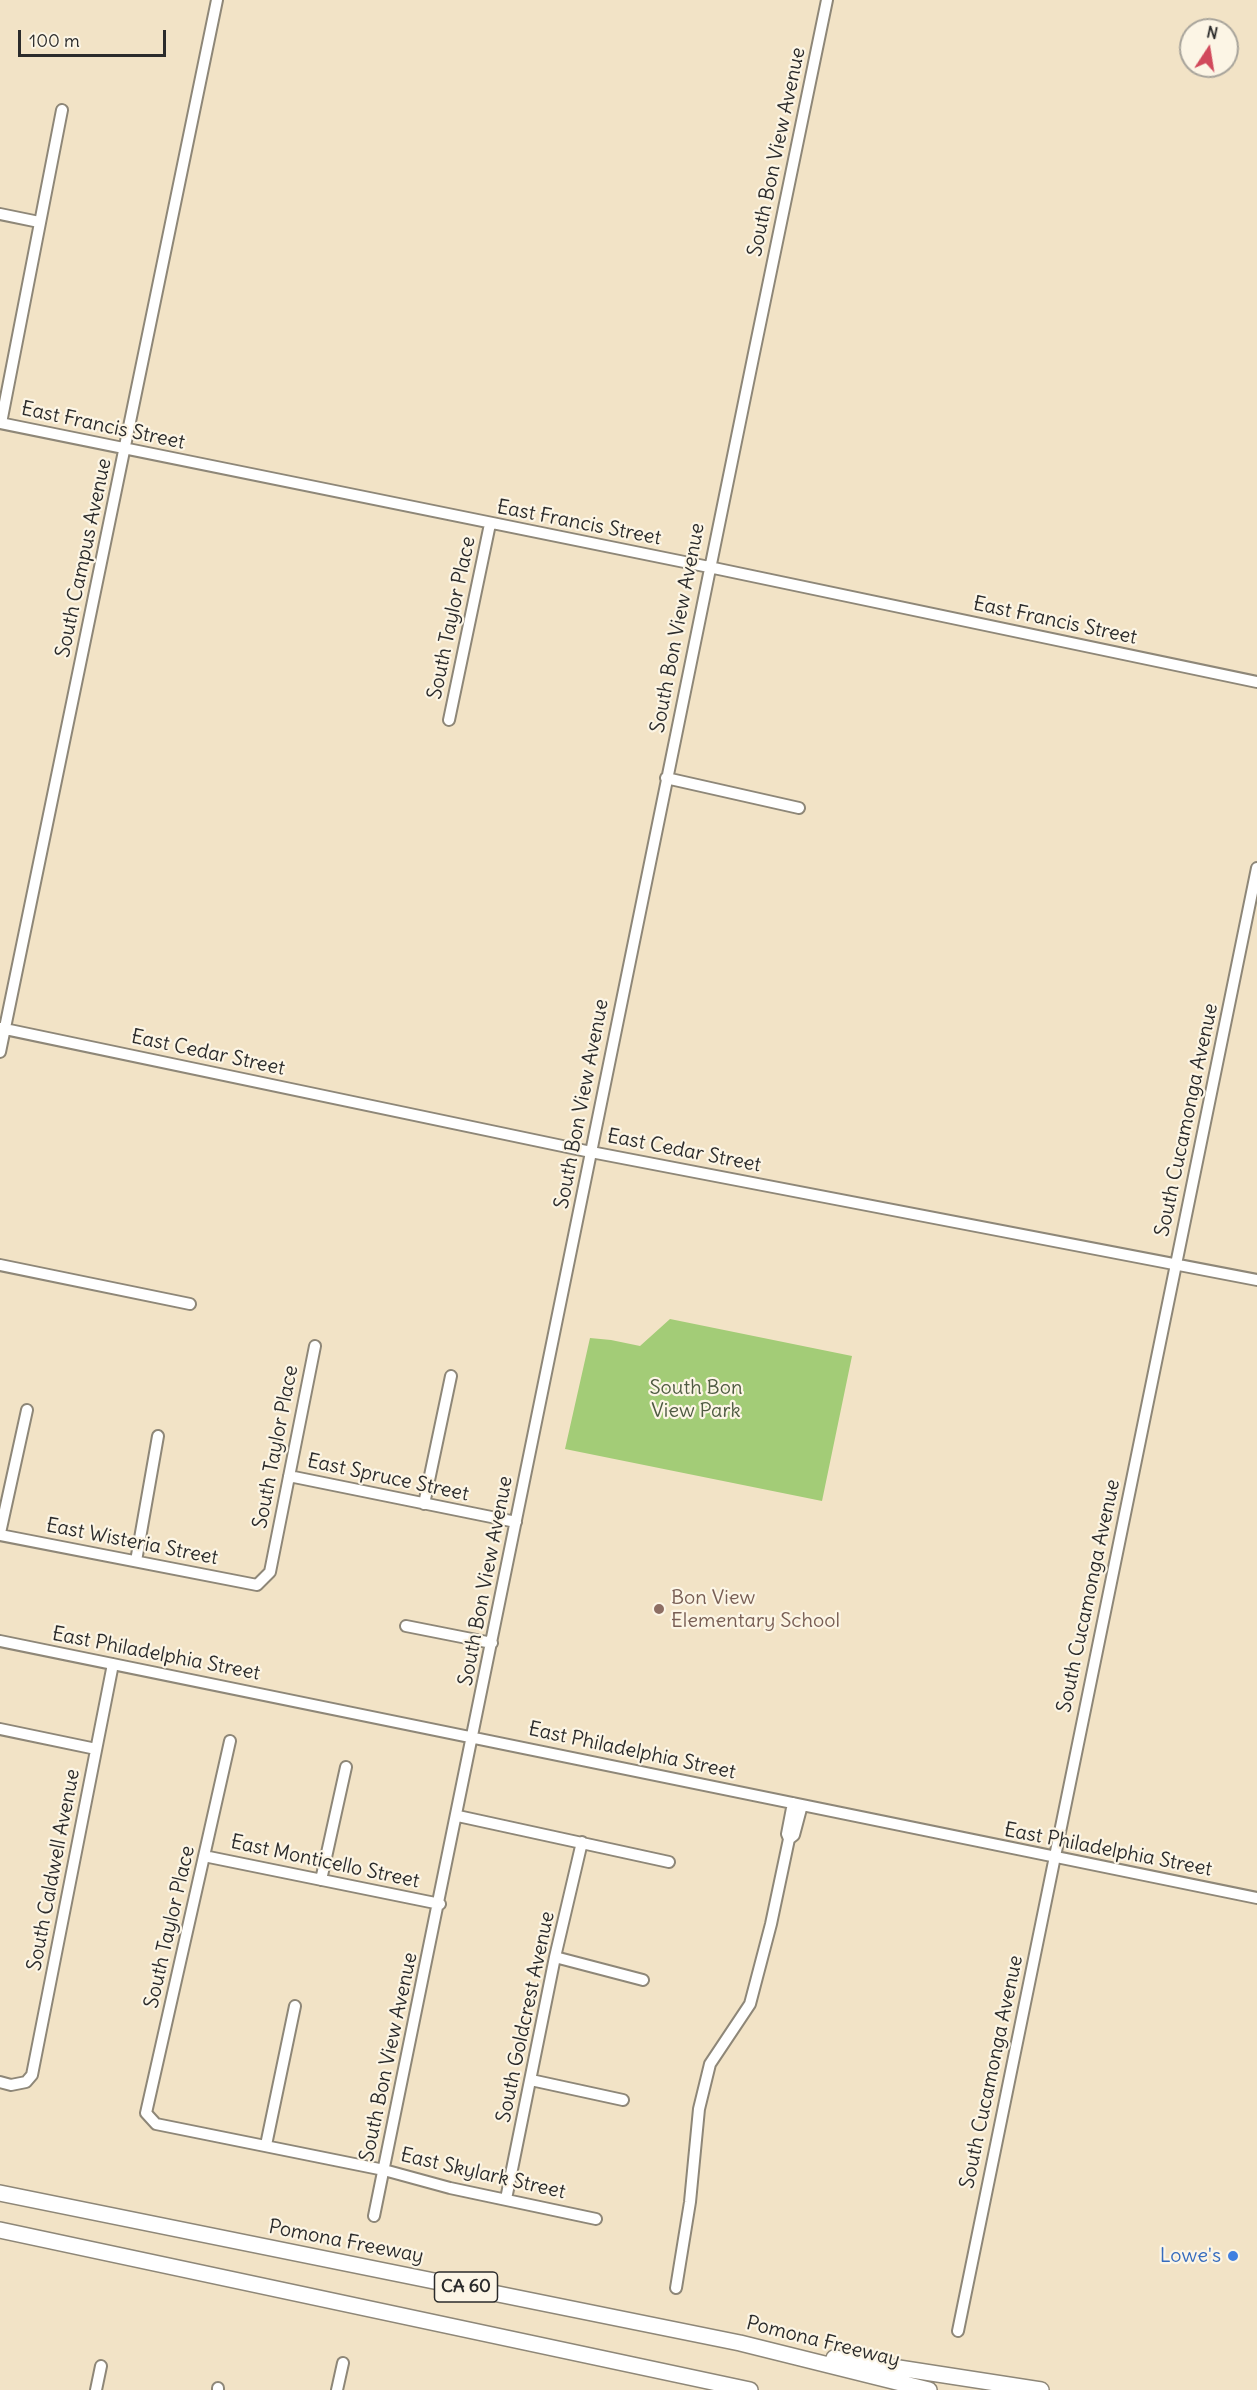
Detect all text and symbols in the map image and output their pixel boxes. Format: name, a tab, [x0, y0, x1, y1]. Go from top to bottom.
scale bar	[21, 18, 170, 56]
north arrow	[1179, 18, 1239, 78]
text: N	[1205, 21, 1220, 43]
text: 100 m	[29, 29, 80, 52]
street label: South Bon View Avenue	[743, 45, 811, 259]
street label: East Francis Street	[19, 397, 187, 455]
street label: South Campus Avenue	[51, 456, 117, 660]
street label: East Francis Street	[495, 495, 663, 551]
street label: South Bon View Avenue	[646, 521, 710, 735]
street label: South Taylor Place	[423, 534, 481, 702]
street label: East Francis Street	[971, 592, 1139, 650]
street label: South Bon View Avenue	[550, 997, 614, 1211]
street label: South Cucamonga Avenue	[1151, 1001, 1223, 1239]
street label: East Cedar Street	[129, 1025, 287, 1081]
street label: East Cedar Street	[605, 1124, 763, 1178]
street label: South Taylor Place	[248, 1363, 304, 1531]
park label: South Bon View Park	[650, 1376, 742, 1423]
street label: East Spruce Street	[305, 1449, 471, 1507]
street label: South Bon View Avenue	[454, 1474, 518, 1688]
street label: South Cucamonga Avenue	[1053, 1477, 1125, 1715]
street label: East Wisteria Street	[44, 1514, 220, 1570]
place label: Bon View Elementary School	[671, 1586, 840, 1633]
marker: Bon View Elementary School	[652, 1602, 666, 1616]
street label: East Philadelphia Street	[50, 1622, 262, 1686]
street label: East Philadelphia Street	[526, 1717, 738, 1785]
street label: South Caldwell Avenue	[23, 1767, 85, 1973]
street label: East Philadelphia Street	[1002, 1818, 1214, 1882]
street label: East Monticello Street	[228, 1830, 422, 1894]
street label: South Taylor Place	[140, 1843, 200, 2011]
street label: South Goldcrest Avenue	[492, 1909, 560, 2125]
street label: South Bon View Avenue	[355, 1950, 423, 2164]
street label: South Cucamonga Avenue	[956, 1953, 1028, 2191]
street label: East Skylark Street	[398, 2143, 568, 2205]
street label: Pomona Freeway	[266, 2215, 426, 2269]
place label: Lowe's	[1160, 2244, 1221, 2268]
marker: Lowe's	[1226, 2249, 1240, 2263]
road number: CA 60	[434, 2272, 498, 2302]
street label: Pomona Freeway	[744, 2311, 902, 2373]

